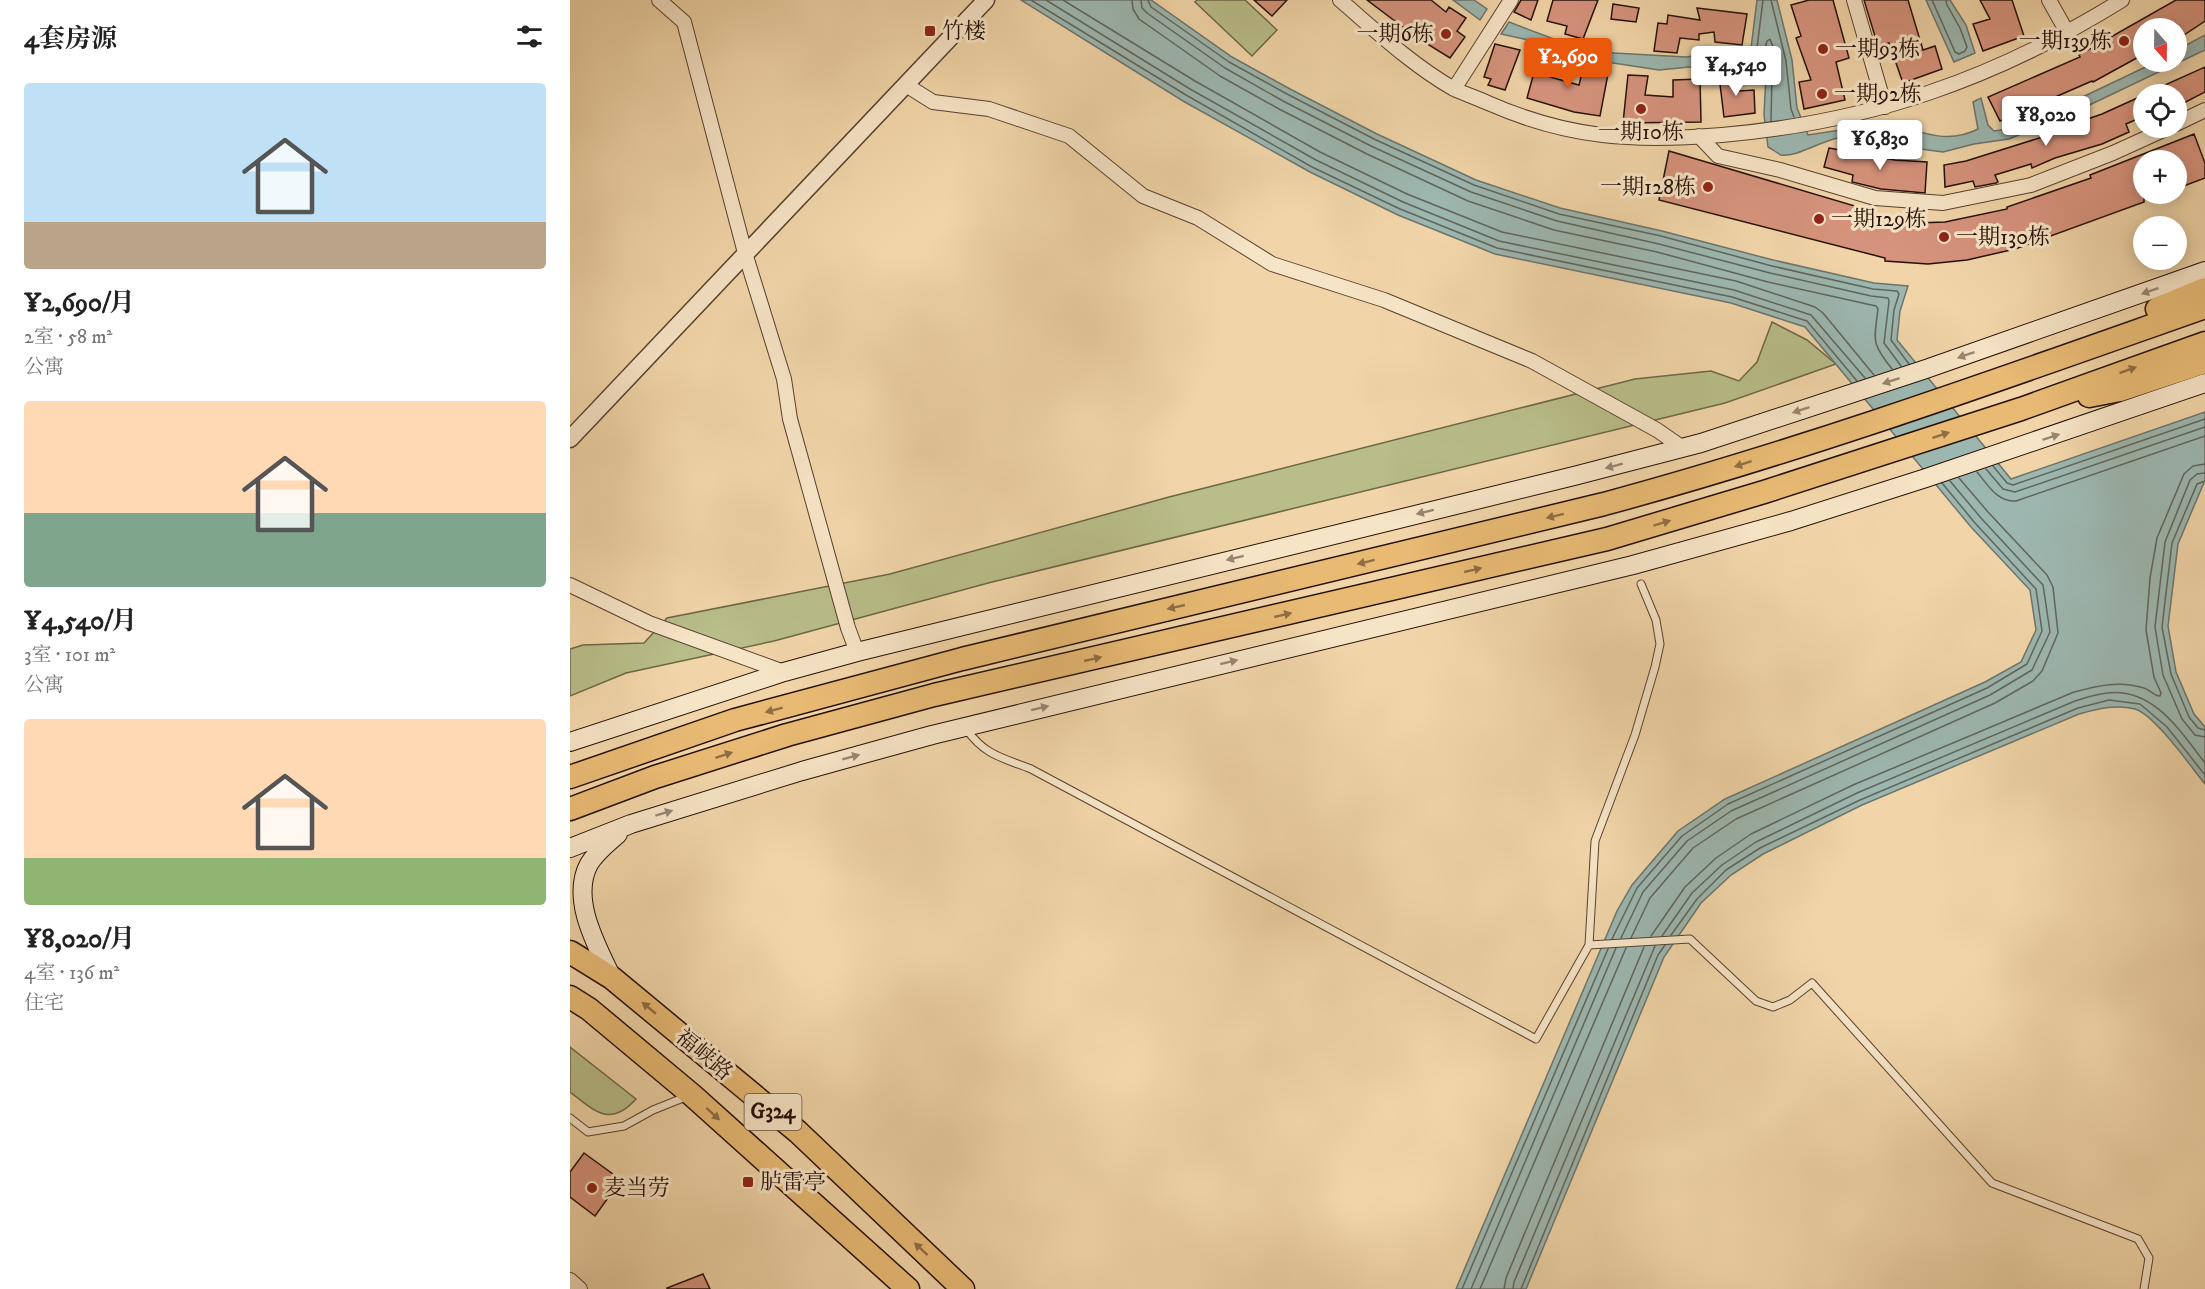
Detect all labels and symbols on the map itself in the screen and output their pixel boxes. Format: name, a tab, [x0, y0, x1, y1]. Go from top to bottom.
place label: 竹楼	[942, 18, 986, 45]
north arrow	[2133, 18, 2187, 72]
place label: 一期6栋	[1357, 21, 1434, 48]
marker: 竹楼	[923, 24, 937, 38]
marker: 一期6栋	[1439, 27, 1453, 41]
place label: 一期139栋	[2019, 28, 2112, 55]
marker: 一期139栋	[2117, 34, 2131, 48]
place label: 一期93栋	[1835, 36, 1920, 63]
pin: ¥2,690	[1519, 38, 1617, 89]
marker: 一期93栋	[1816, 42, 1830, 56]
pin: ¥4,540	[1687, 46, 1785, 97]
place label: 一期92栋	[1834, 81, 1922, 108]
marker: 一期92栋	[1815, 87, 1829, 101]
pin: ¥8,020	[1997, 96, 2095, 147]
marker: 一期10栋	[1634, 102, 1648, 116]
place label: 一期10栋	[1598, 119, 1684, 146]
pin: ¥6,830	[1831, 120, 1929, 171]
place label: 一期128栋	[1600, 174, 1696, 201]
marker: 一期128栋	[1701, 180, 1715, 194]
place label: 一期129栋	[1831, 206, 1927, 233]
marker: 一期129栋	[1812, 212, 1826, 226]
place label: 一期130栋	[1956, 224, 2050, 251]
marker: 一期130栋	[1937, 230, 1951, 244]
one-way arrow	[2141, 286, 2159, 296]
one-way arrow	[1957, 351, 1975, 361]
one-way arrow	[2119, 365, 2137, 375]
one-way arrow	[1882, 376, 1900, 386]
one-way arrow	[1792, 406, 1810, 415]
one-way arrow	[1932, 429, 1950, 439]
one-way arrow	[2042, 432, 2060, 441]
one-way arrow	[1734, 460, 1752, 470]
one-way arrow	[1605, 461, 1623, 471]
one-way arrow	[1416, 508, 1434, 518]
one-way arrow	[1546, 512, 1564, 522]
one-way arrow	[1653, 518, 1671, 527]
one-way arrow	[1226, 554, 1244, 564]
one-way arrow	[1356, 558, 1375, 568]
one-way arrow	[1464, 565, 1482, 575]
one-way arrow	[1167, 603, 1185, 613]
one-way arrow	[1274, 609, 1293, 619]
one-way arrow	[1084, 653, 1103, 663]
one-way arrow	[1220, 657, 1239, 667]
one-way arrow	[1031, 703, 1049, 713]
one-way arrow	[765, 705, 783, 715]
one-way arrow	[715, 750, 733, 759]
one-way arrow	[842, 752, 860, 761]
one-way arrow	[655, 808, 673, 817]
one-way arrow	[641, 1002, 657, 1015]
street label: 福峡路	[670, 1023, 738, 1087]
road number: G324	[744, 1094, 802, 1130]
one-way arrow	[705, 1107, 720, 1120]
place label: 胪雷亭	[760, 1169, 826, 1196]
place label: 麦当劳	[604, 1175, 670, 1202]
marker: 胪雷亭	[741, 1175, 755, 1189]
marker: 麦当劳	[585, 1181, 599, 1195]
one-way arrow	[913, 1242, 928, 1256]

